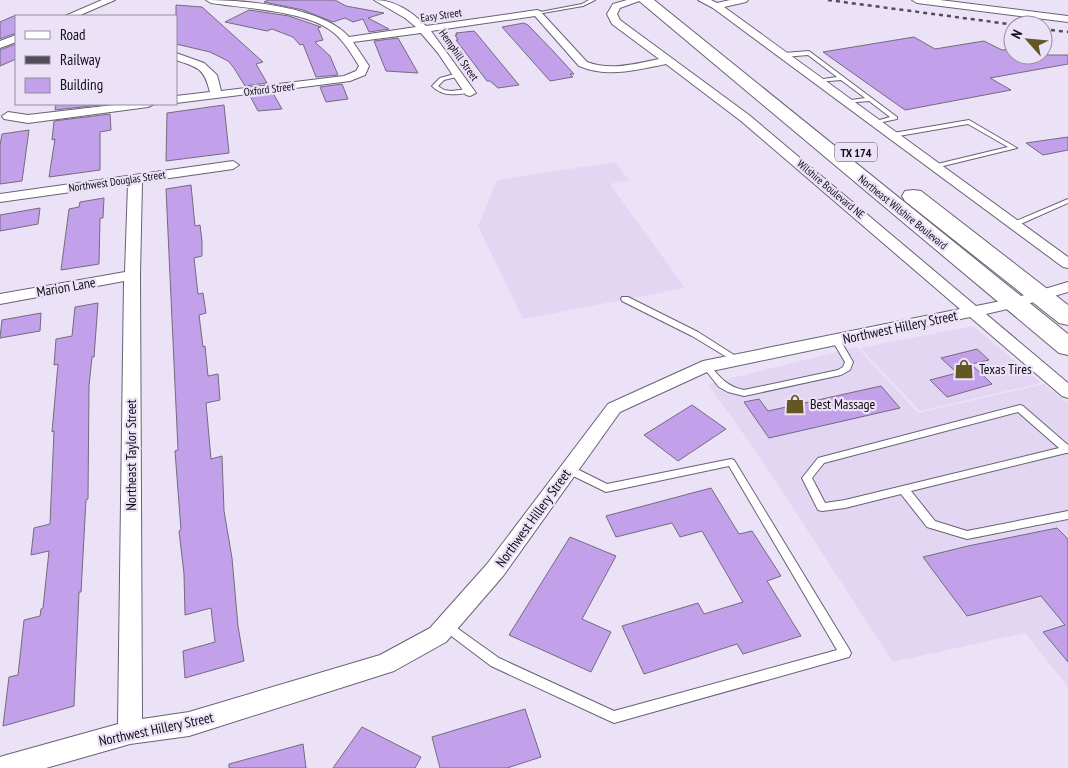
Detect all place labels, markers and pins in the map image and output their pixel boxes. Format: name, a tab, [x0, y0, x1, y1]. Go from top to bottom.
shop icon: Texas Tires	[953, 358, 975, 380]
place label: Texas Tires	[979, 360, 1032, 378]
shop icon: Best Massage	[784, 393, 806, 415]
place label: Best Massage	[810, 395, 876, 413]

